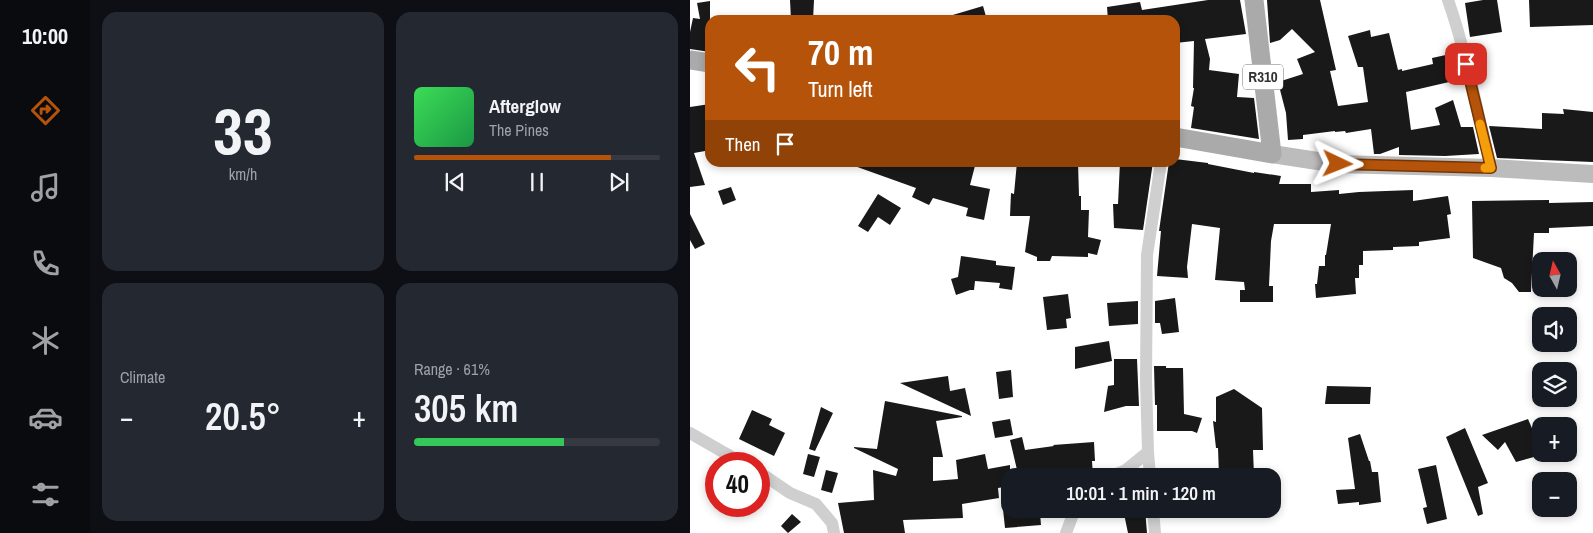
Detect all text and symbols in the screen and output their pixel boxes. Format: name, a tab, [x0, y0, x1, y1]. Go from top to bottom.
text: 10:00	[22, 21, 68, 51]
text: 70 m	[808, 29, 873, 76]
icon: left	[725, 35, 790, 100]
pin	[1445, 43, 1487, 85]
icon: arrive	[1452, 50, 1480, 78]
road number: R310	[1243, 64, 1283, 90]
text: Turn left	[808, 74, 873, 104]
text: 33	[213, 87, 273, 174]
icon: directions	[28, 93, 63, 128]
text: Afterglow	[489, 93, 561, 119]
text: The Pines	[489, 119, 549, 141]
icon: arrive	[771, 130, 799, 158]
text: Then	[725, 131, 761, 157]
position arrow	[1311, 137, 1363, 189]
text: km/h	[229, 163, 257, 185]
icon: previous	[441, 168, 469, 196]
icon: pause	[523, 168, 551, 196]
icon: next	[605, 168, 633, 196]
icon: music	[28, 170, 63, 205]
icon: phone	[28, 246, 63, 281]
north arrow	[1532, 252, 1578, 298]
map controls	[1532, 252, 1577, 517]
button: sound	[1532, 307, 1577, 352]
icon: climate	[28, 323, 63, 358]
text: Range · 61%	[414, 358, 490, 380]
button: layers	[1532, 362, 1577, 407]
text: Climate	[120, 366, 165, 388]
text: 305 km	[414, 383, 518, 434]
text: 20.5°	[205, 391, 281, 442]
text: −	[120, 398, 133, 436]
text: +	[353, 398, 366, 436]
icon: car	[28, 400, 63, 435]
button: +	[1532, 417, 1577, 462]
speed limit sign: 40	[705, 452, 770, 517]
button: −	[1532, 472, 1577, 517]
icon: filters	[28, 477, 63, 512]
text: 10:01 · 1 min · 120 m	[1066, 480, 1216, 506]

